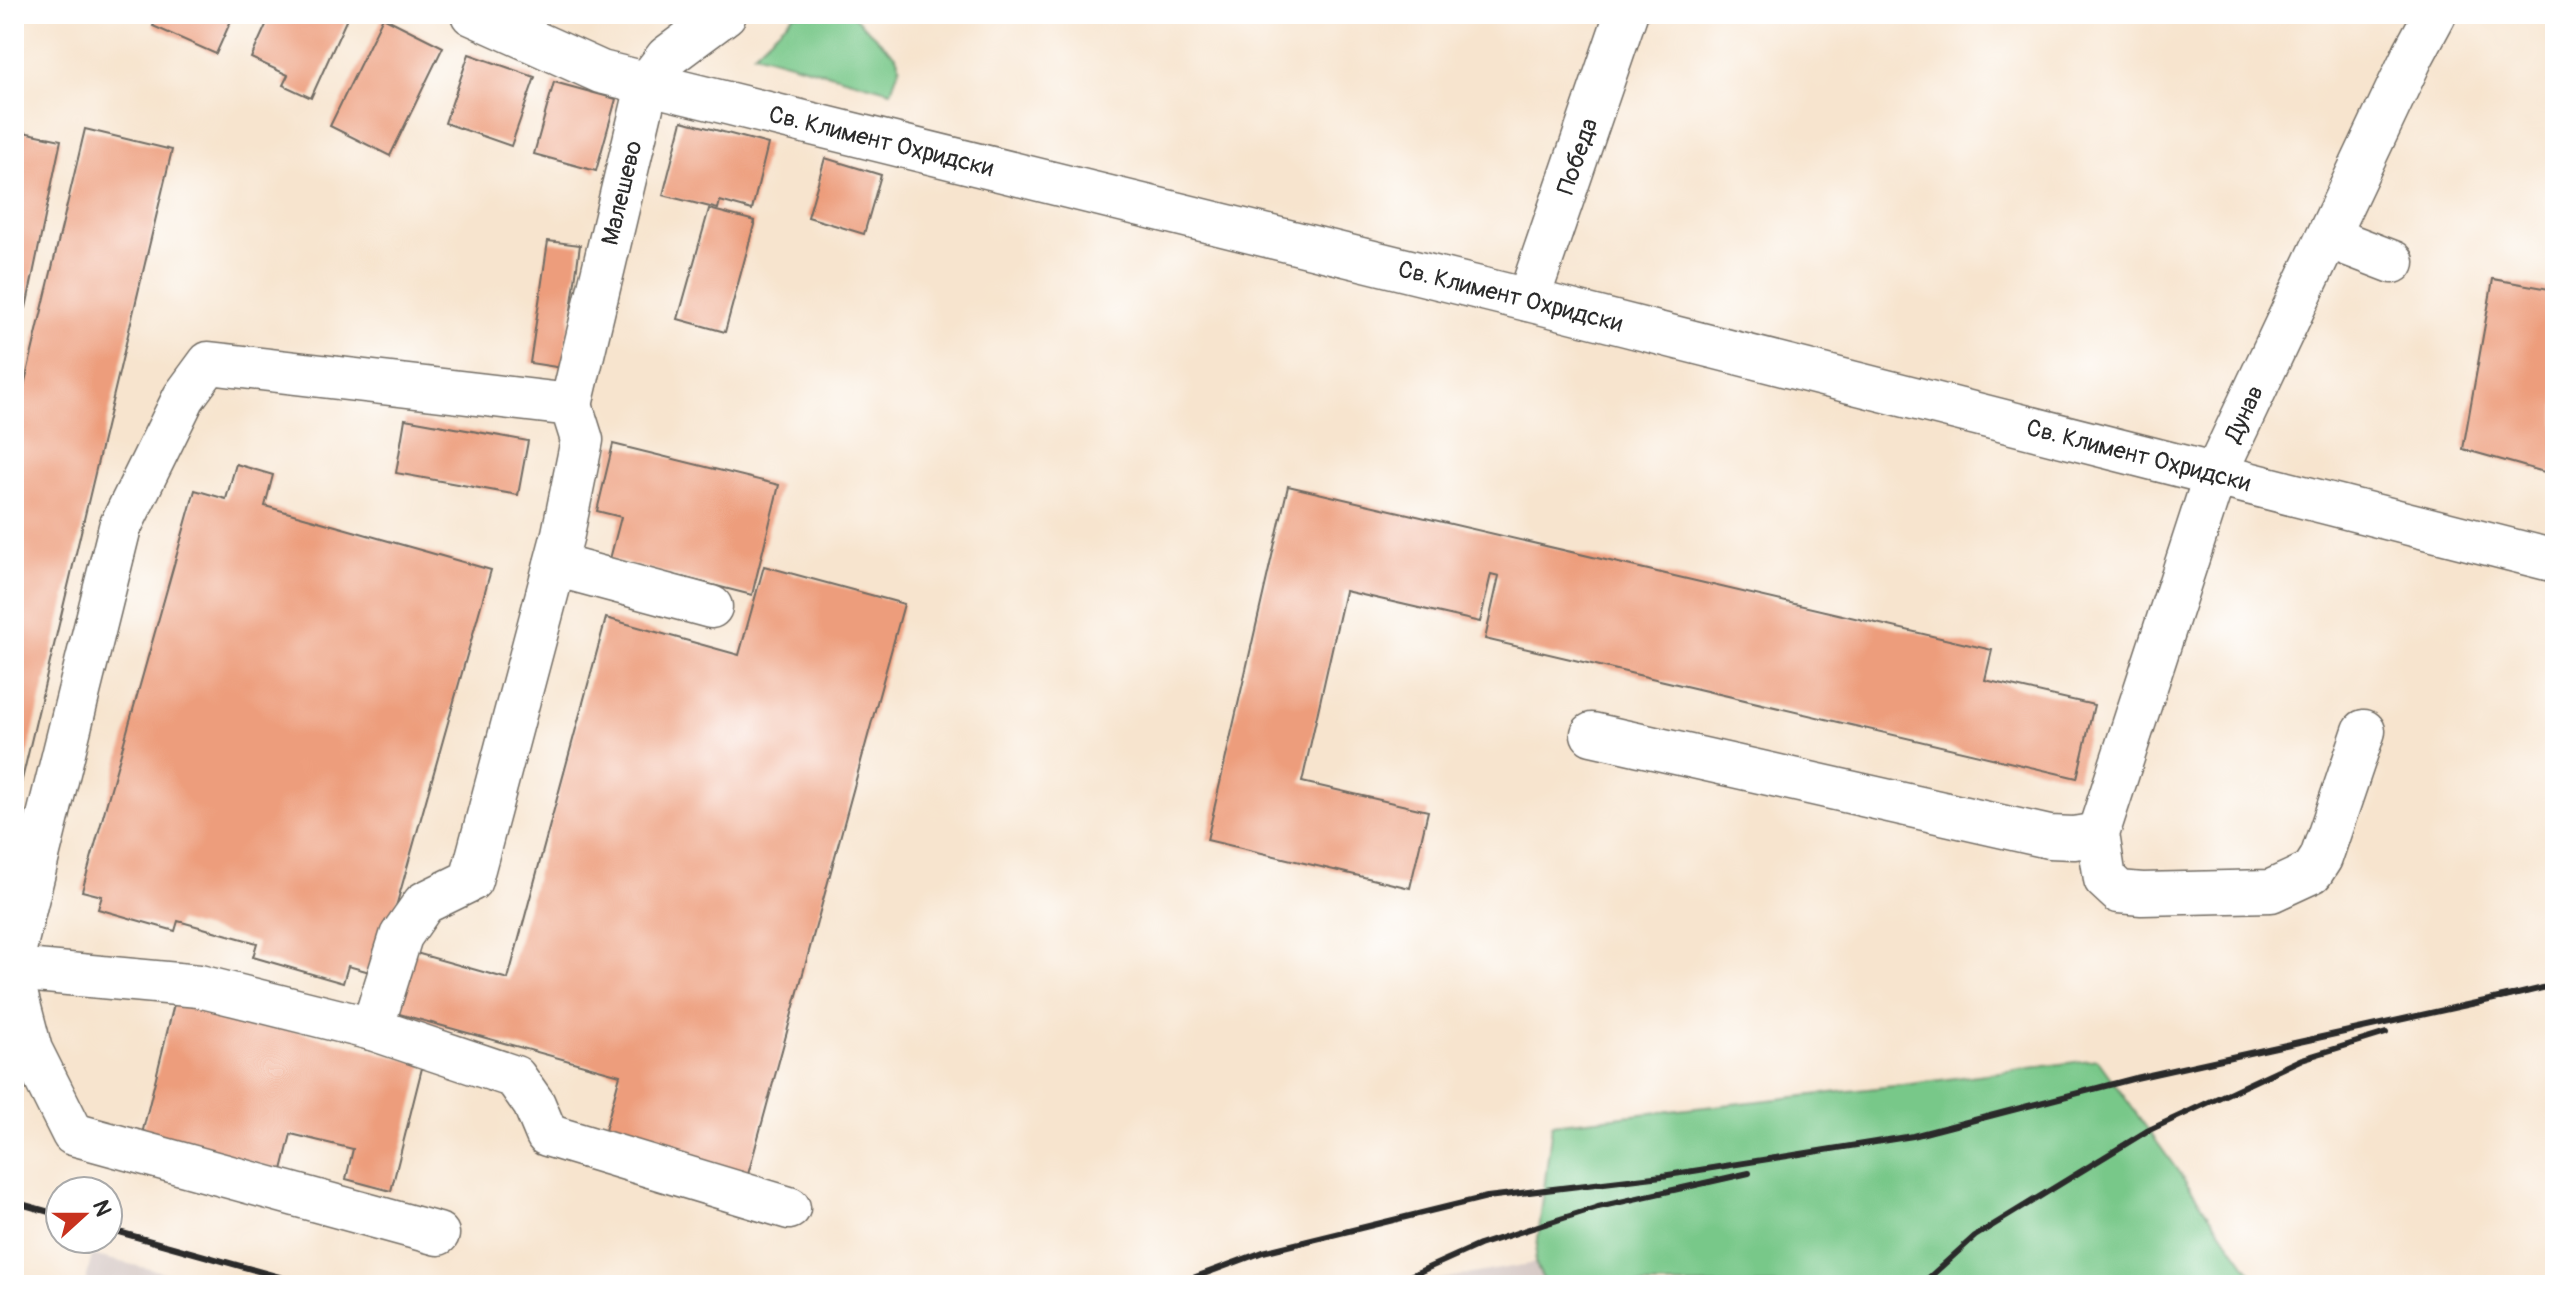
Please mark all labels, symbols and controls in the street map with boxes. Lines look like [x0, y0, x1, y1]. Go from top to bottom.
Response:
street label: Св. Климент Охридски [766, 100, 997, 183]
street label: Победа [1551, 115, 1604, 198]
street label: Малешево [596, 138, 649, 248]
street label: Св. Климент Охридски [1395, 255, 1626, 339]
street label: Дунав [2218, 381, 2270, 448]
street label: Св. Климент Охридски [2023, 413, 2254, 498]
north arrow [44, 1175, 124, 1255]
text: N [86, 1196, 118, 1220]

